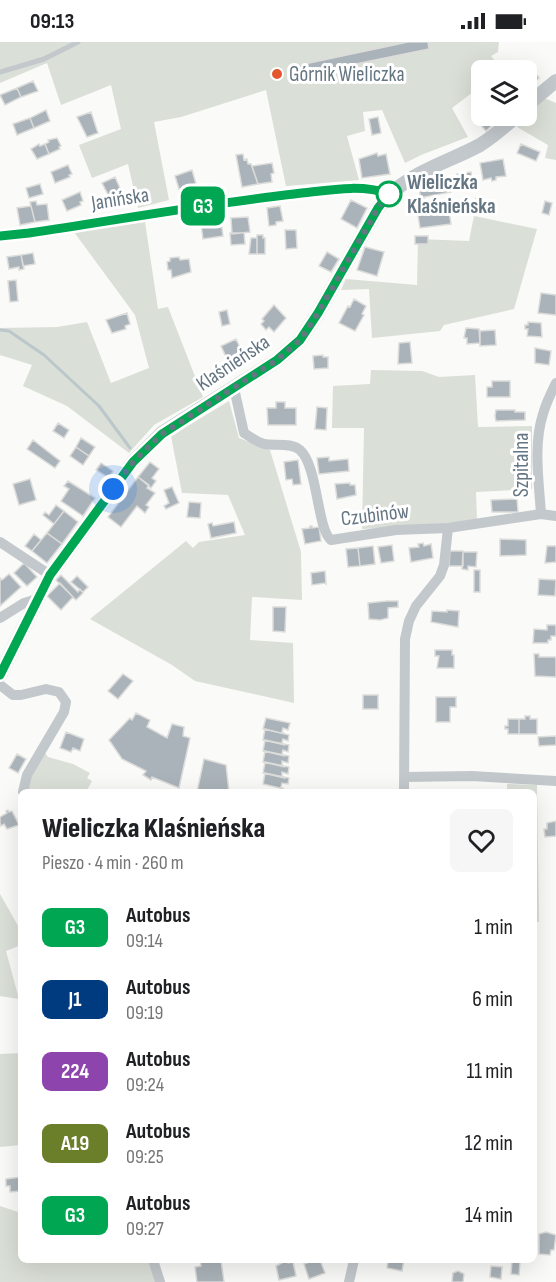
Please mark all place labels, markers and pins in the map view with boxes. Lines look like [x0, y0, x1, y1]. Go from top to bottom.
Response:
place label: Górnik Wieliczka [289, 62, 405, 87]
marker: Górnik Wieliczka [270, 67, 284, 81]
place label: Wieliczka Klaśnieńska [407, 170, 496, 219]
marker: Wieliczka Klaśnieńska [376, 181, 402, 207]

